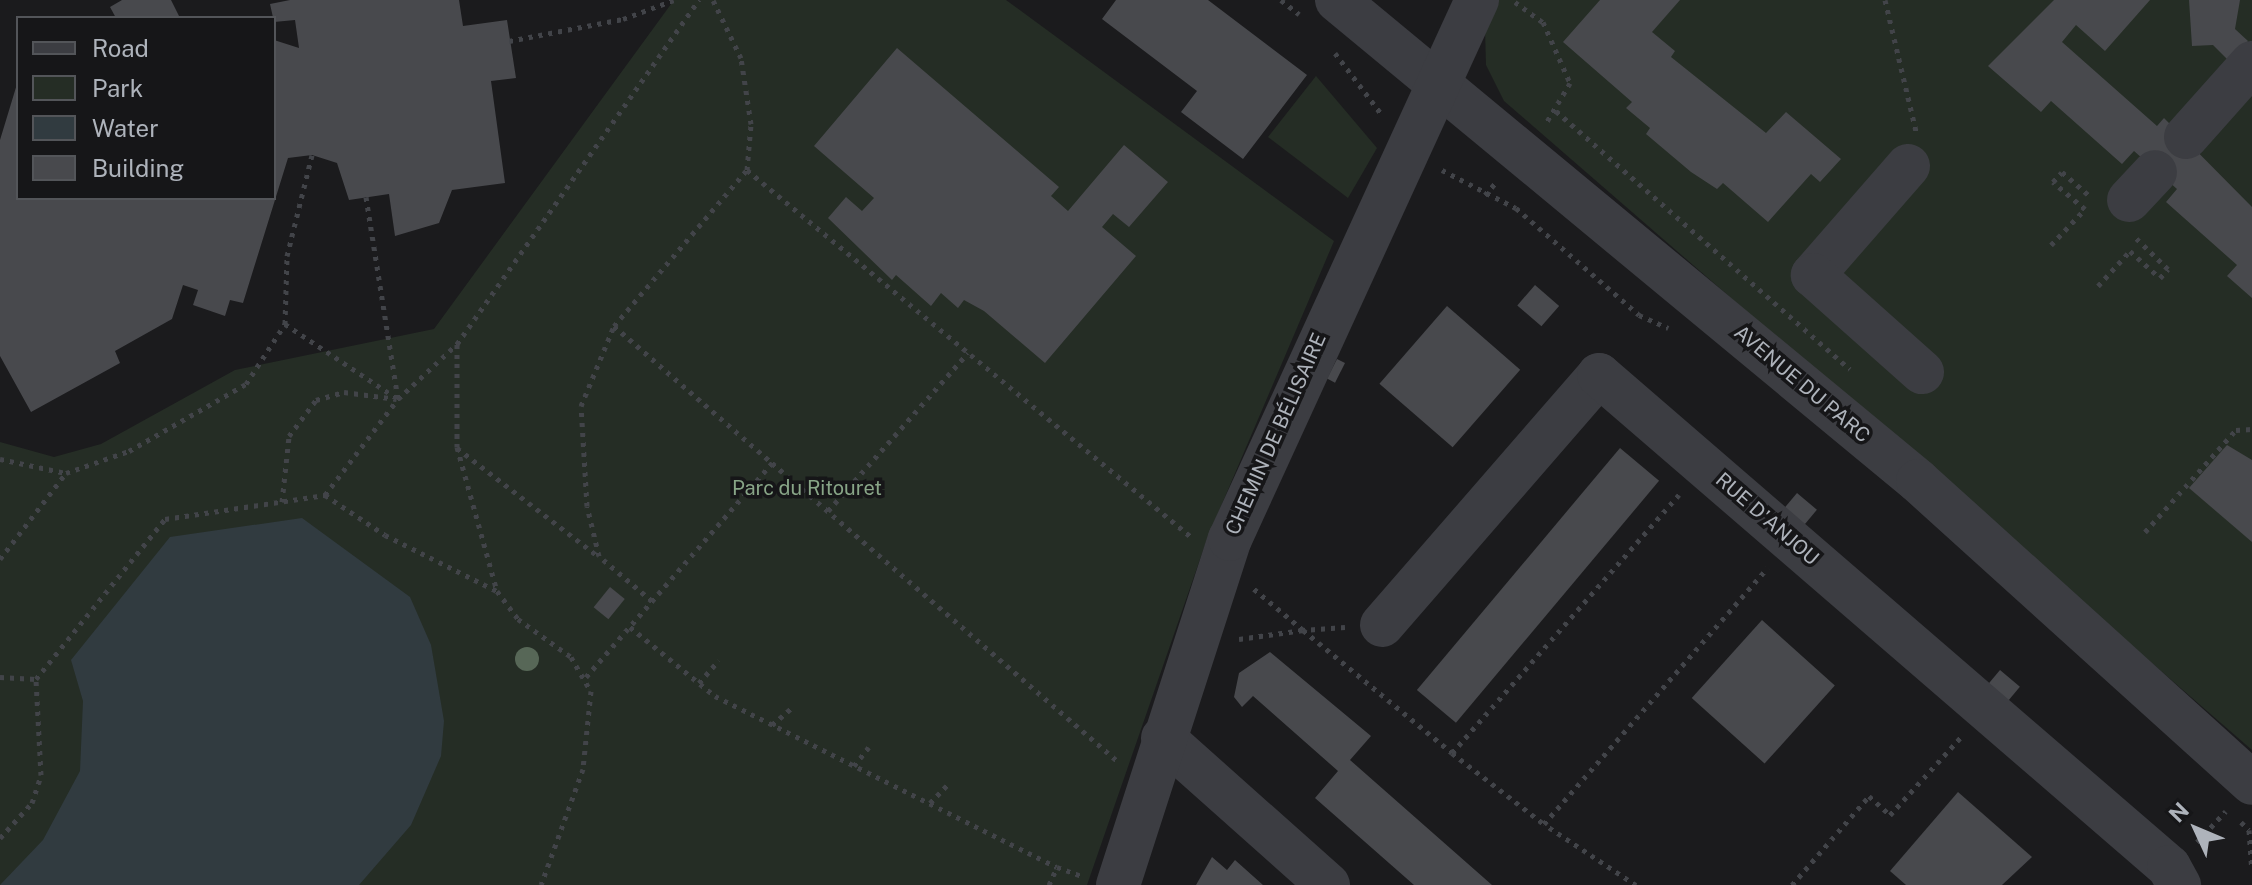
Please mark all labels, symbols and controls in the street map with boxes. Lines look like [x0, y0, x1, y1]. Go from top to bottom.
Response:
legend [16, 16, 276, 200]
text: Road [92, 34, 149, 62]
text: Park [92, 74, 143, 102]
text: Water [92, 114, 159, 142]
text: Building [92, 154, 184, 182]
street label: AVENUE DU PARC [1729, 320, 1875, 448]
street label: CHEMIN DE BÉLISAIRE [1221, 329, 1331, 539]
street label: RUE D'ANJOU [1711, 468, 1823, 570]
park label: Parc du Ritouret [732, 476, 882, 500]
north arrow [2156, 789, 2236, 869]
text: N [2163, 797, 2194, 828]

